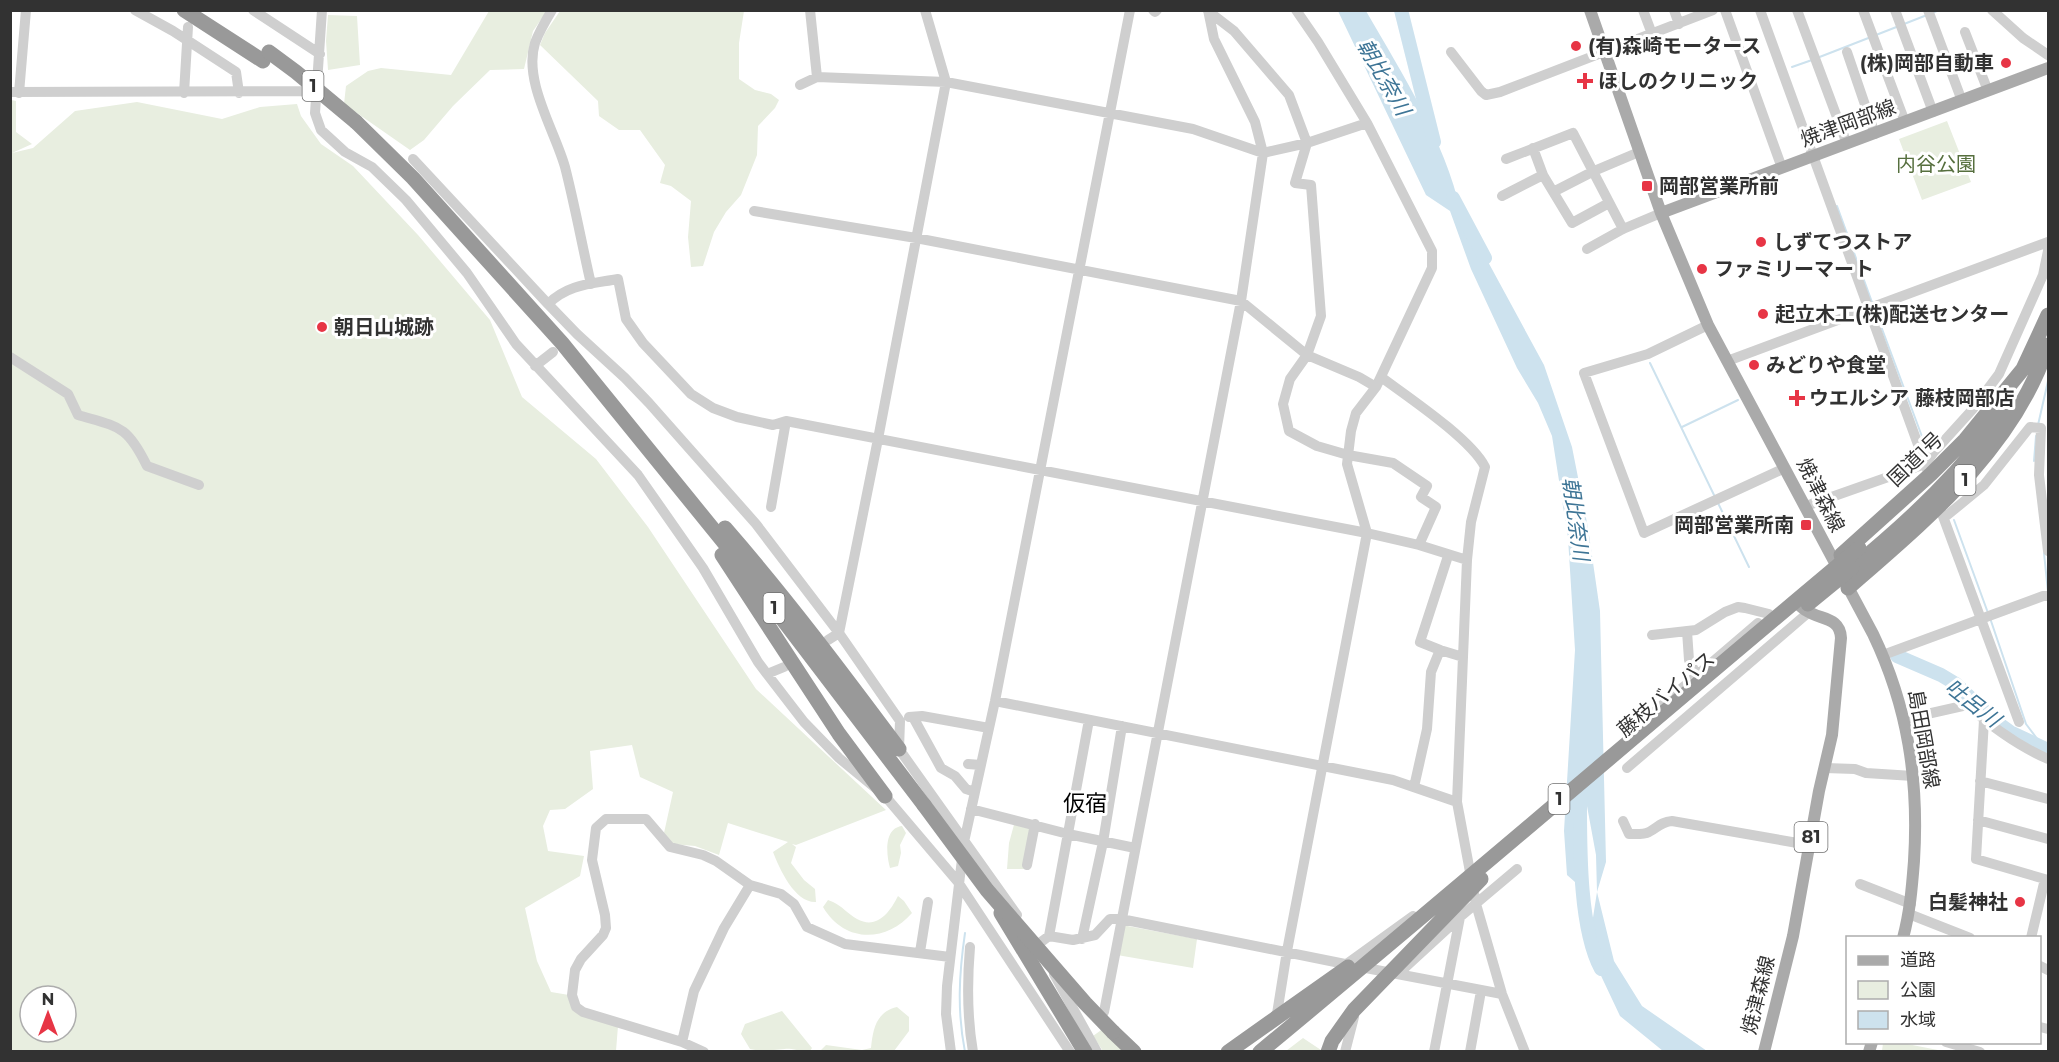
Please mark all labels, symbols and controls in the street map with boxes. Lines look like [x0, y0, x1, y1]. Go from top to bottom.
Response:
water label: 朝比奈川 [1352, 34, 1417, 121]
place label: (有)森崎モータース [1588, 34, 1761, 58]
marker: (有)森崎モータース [1569, 39, 1583, 53]
place label: (株)岡部自動車 [1860, 51, 1994, 75]
marker: (株)岡部自動車 [1999, 56, 2013, 70]
place label: ほしのクリニック [1598, 69, 1758, 93]
road number: 1 [302, 71, 324, 101]
marker: ほしのクリニック [1576, 72, 1594, 90]
street label: 焼津岡部線 [1797, 95, 1899, 151]
park label: 内谷公園 [1896, 152, 1976, 176]
place label: 岡部営業所前 [1659, 174, 1779, 198]
marker: 岡部営業所前 [1640, 179, 1654, 193]
place label: しずてつストア [1773, 230, 1912, 254]
marker: しずてつストア [1754, 235, 1768, 249]
place label: ファミリーマート [1714, 257, 1874, 281]
marker: ファミリーマート [1695, 262, 1709, 276]
place label: 起立木工(株)配送センター [1775, 302, 2009, 326]
marker: 起立木工(株)配送センター [1756, 307, 1770, 321]
place label: 朝日山城跡 [334, 315, 434, 339]
marker: 朝日山城跡 [315, 320, 329, 334]
place label: みどりや食堂 [1766, 353, 1886, 377]
marker: みどりや食堂 [1747, 358, 1761, 372]
place label: ウエルシア 藤枝岡部店 [1809, 386, 2015, 410]
marker: ウエルシア 藤枝岡部店 [1790, 391, 1804, 405]
street label: 国道1号 [1882, 427, 1948, 491]
street label: 焼津森線 [1792, 454, 1850, 536]
road number: 1 [1954, 465, 1976, 495]
water label: 朝比奈川 [1558, 476, 1595, 564]
place label: 岡部営業所南 [1674, 513, 1794, 537]
marker: 岡部営業所南 [1799, 518, 1813, 532]
road number: 1 [764, 593, 784, 623]
street label: 藤枝バイパス [1612, 646, 1720, 742]
water label: 吐呂川 [1940, 674, 2007, 733]
street label: 島田岡部線 [1903, 688, 1945, 790]
road number: 1 [1548, 784, 1570, 814]
district label: 仮宿 [1063, 790, 1107, 817]
road number: 81 [1794, 822, 1828, 852]
place label: 白髪神社 [1928, 890, 2008, 914]
marker: 白髪神社 [2013, 895, 2027, 909]
legend [1846, 936, 2041, 1044]
text: 道路 [1900, 949, 1936, 971]
street label: 焼津森線 [1737, 953, 1779, 1037]
text: 公園 [1900, 979, 1936, 1001]
north arrow [18, 984, 78, 1044]
text: N [42, 990, 54, 1009]
text: 水域 [1900, 1009, 1936, 1031]

